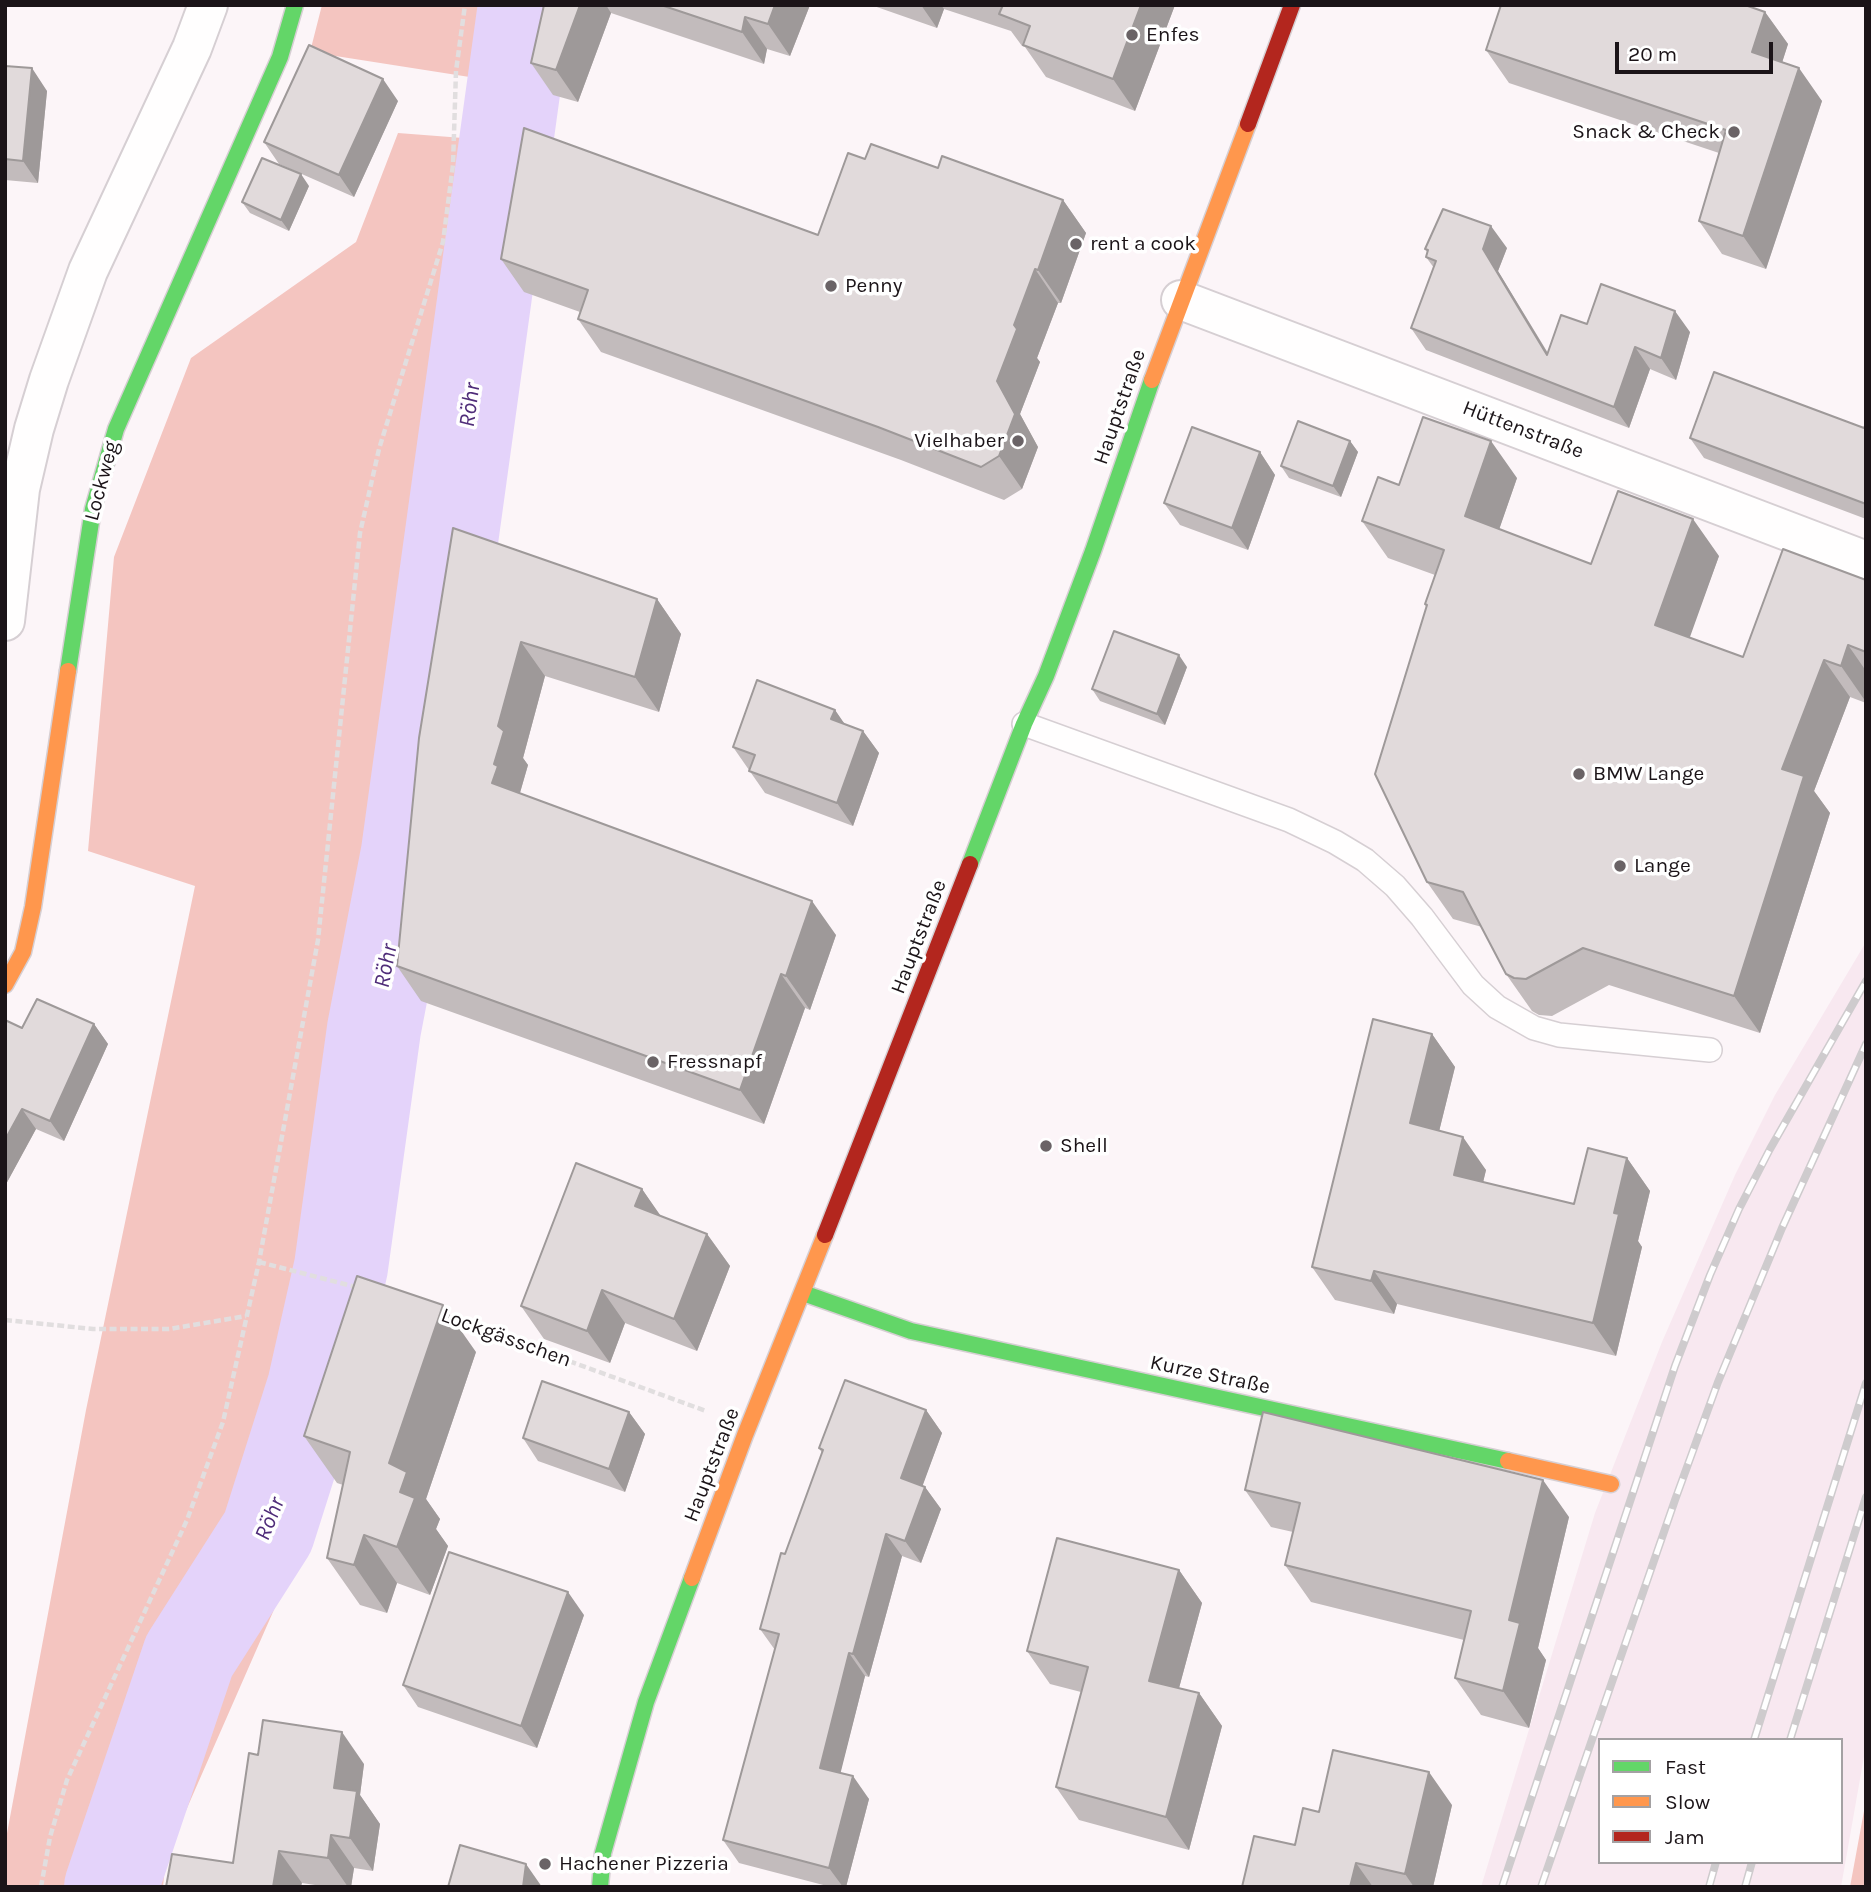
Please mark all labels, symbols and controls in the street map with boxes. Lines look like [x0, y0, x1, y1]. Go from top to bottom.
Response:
place label: Enfes [1146, 22, 1199, 48]
marker: Enfes [1124, 27, 1140, 43]
scale bar [1619, 28, 1776, 72]
text: 20 m [1628, 42, 1677, 66]
place label: Snack & Check [1572, 119, 1720, 145]
marker: Snack & Check [1726, 124, 1742, 140]
place label: rent a cook [1090, 231, 1196, 257]
marker: rent a cook [1068, 236, 1084, 252]
place label: Penny [845, 273, 903, 299]
marker: Penny [823, 278, 839, 294]
street label: Hauptstraße [1089, 346, 1151, 468]
water label: Röhr [453, 381, 487, 429]
street label: Hüttenstraße [1459, 395, 1587, 465]
place label: Vielhaber [914, 428, 1004, 454]
marker: Vielhaber [1010, 433, 1026, 449]
street label: Lockweg [79, 438, 125, 524]
place label: BMW Lange [1593, 761, 1704, 787]
marker: BMW Lange [1571, 766, 1587, 782]
place label: Lange [1634, 853, 1691, 879]
marker: Lange [1612, 858, 1628, 874]
street label: Hauptstraße [886, 876, 952, 998]
water label: Röhr [368, 942, 404, 990]
place label: Fressnapf [667, 1049, 762, 1075]
marker: Fressnapf [645, 1054, 661, 1070]
place label: Shell [1060, 1133, 1108, 1159]
marker: Shell [1038, 1138, 1054, 1154]
street label: Lockgässchen [438, 1303, 574, 1373]
street label: Kurze Straße [1148, 1350, 1272, 1400]
street label: Hauptstraße [679, 1404, 745, 1526]
water label: Röhr [249, 1493, 291, 1545]
legend [1598, 1738, 1843, 1864]
text: Fast [1665, 1755, 1706, 1779]
text: Slow [1665, 1790, 1710, 1814]
text: Jam [1665, 1825, 1705, 1849]
place label: Hachener Pizzeria [559, 1851, 729, 1877]
marker: Hachener Pizzeria [537, 1856, 553, 1872]

